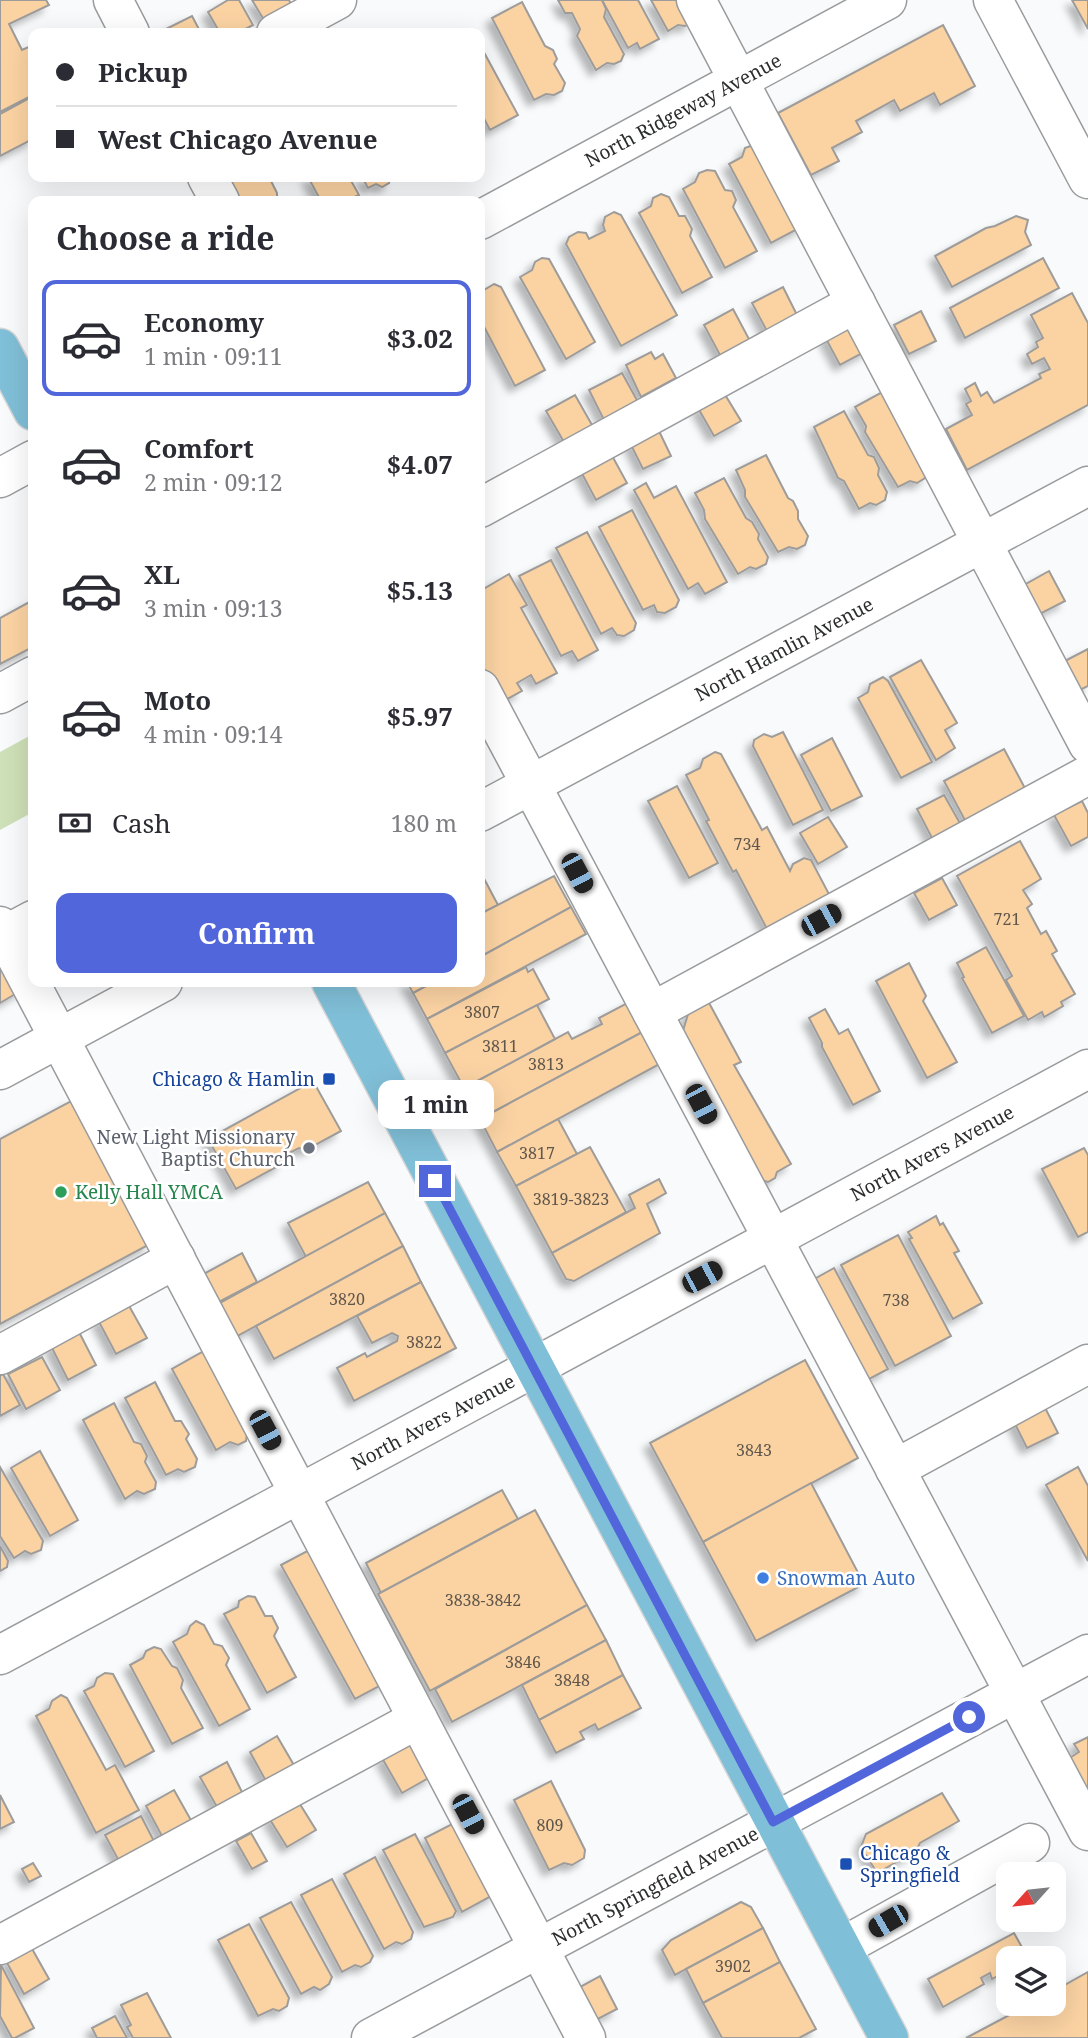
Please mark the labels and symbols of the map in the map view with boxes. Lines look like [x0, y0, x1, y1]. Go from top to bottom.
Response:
street label: North Ridgeway Avenue [580, 47, 786, 173]
street label: North Hamlin Avenue [690, 591, 878, 707]
house number: 734 [734, 833, 760, 855]
car [558, 850, 597, 896]
car [798, 901, 845, 939]
house number: 721 [994, 908, 1020, 930]
house number: 3807 [464, 1001, 500, 1023]
house number: 3811 [482, 1035, 518, 1057]
house number: 3813 [528, 1053, 564, 1075]
place label: Chicago & Hamlin [152, 1066, 315, 1092]
marker: Chicago & Hamlin [321, 1071, 337, 1087]
callout: 1 min [377, 1080, 493, 1128]
car [682, 1081, 721, 1127]
street label: North Avers Avenue [846, 1099, 1018, 1207]
place label: New Light Missionary Baptist Church [96, 1124, 295, 1172]
marker: New Light Missionary Baptist Church [301, 1140, 317, 1156]
house number: 3817 [519, 1142, 555, 1164]
route end [419, 1165, 451, 1197]
place label: Kelly Hall YMCA [75, 1179, 223, 1205]
marker: Kelly Hall YMCA [53, 1184, 69, 1200]
house number: 3819-3823 [533, 1188, 609, 1210]
car [679, 1258, 726, 1296]
house number: 3820 [329, 1288, 365, 1310]
house number: 738 [883, 1289, 909, 1311]
house number: 3822 [406, 1331, 442, 1353]
street label: North Avers Avenue [347, 1368, 519, 1476]
car [246, 1407, 285, 1453]
house number: 3843 [736, 1439, 772, 1461]
place label: Snowman Auto [777, 1565, 916, 1591]
marker: Snowman Auto [755, 1570, 771, 1586]
house number: 3838-3842 [445, 1589, 521, 1611]
house number: 3846 [505, 1651, 541, 1673]
house number: 3848 [554, 1669, 590, 1691]
route start [953, 1701, 985, 1733]
car [449, 1791, 488, 1837]
house number: 809 [537, 1814, 563, 1836]
street label: North Springfield Avenue [547, 1820, 763, 1952]
place label: Chicago & Springfield [860, 1840, 960, 1888]
marker: Chicago & Springfield [838, 1856, 854, 1872]
north arrow [996, 1862, 1066, 1932]
car [865, 1901, 912, 1941]
house number: 3902 [715, 1955, 751, 1977]

